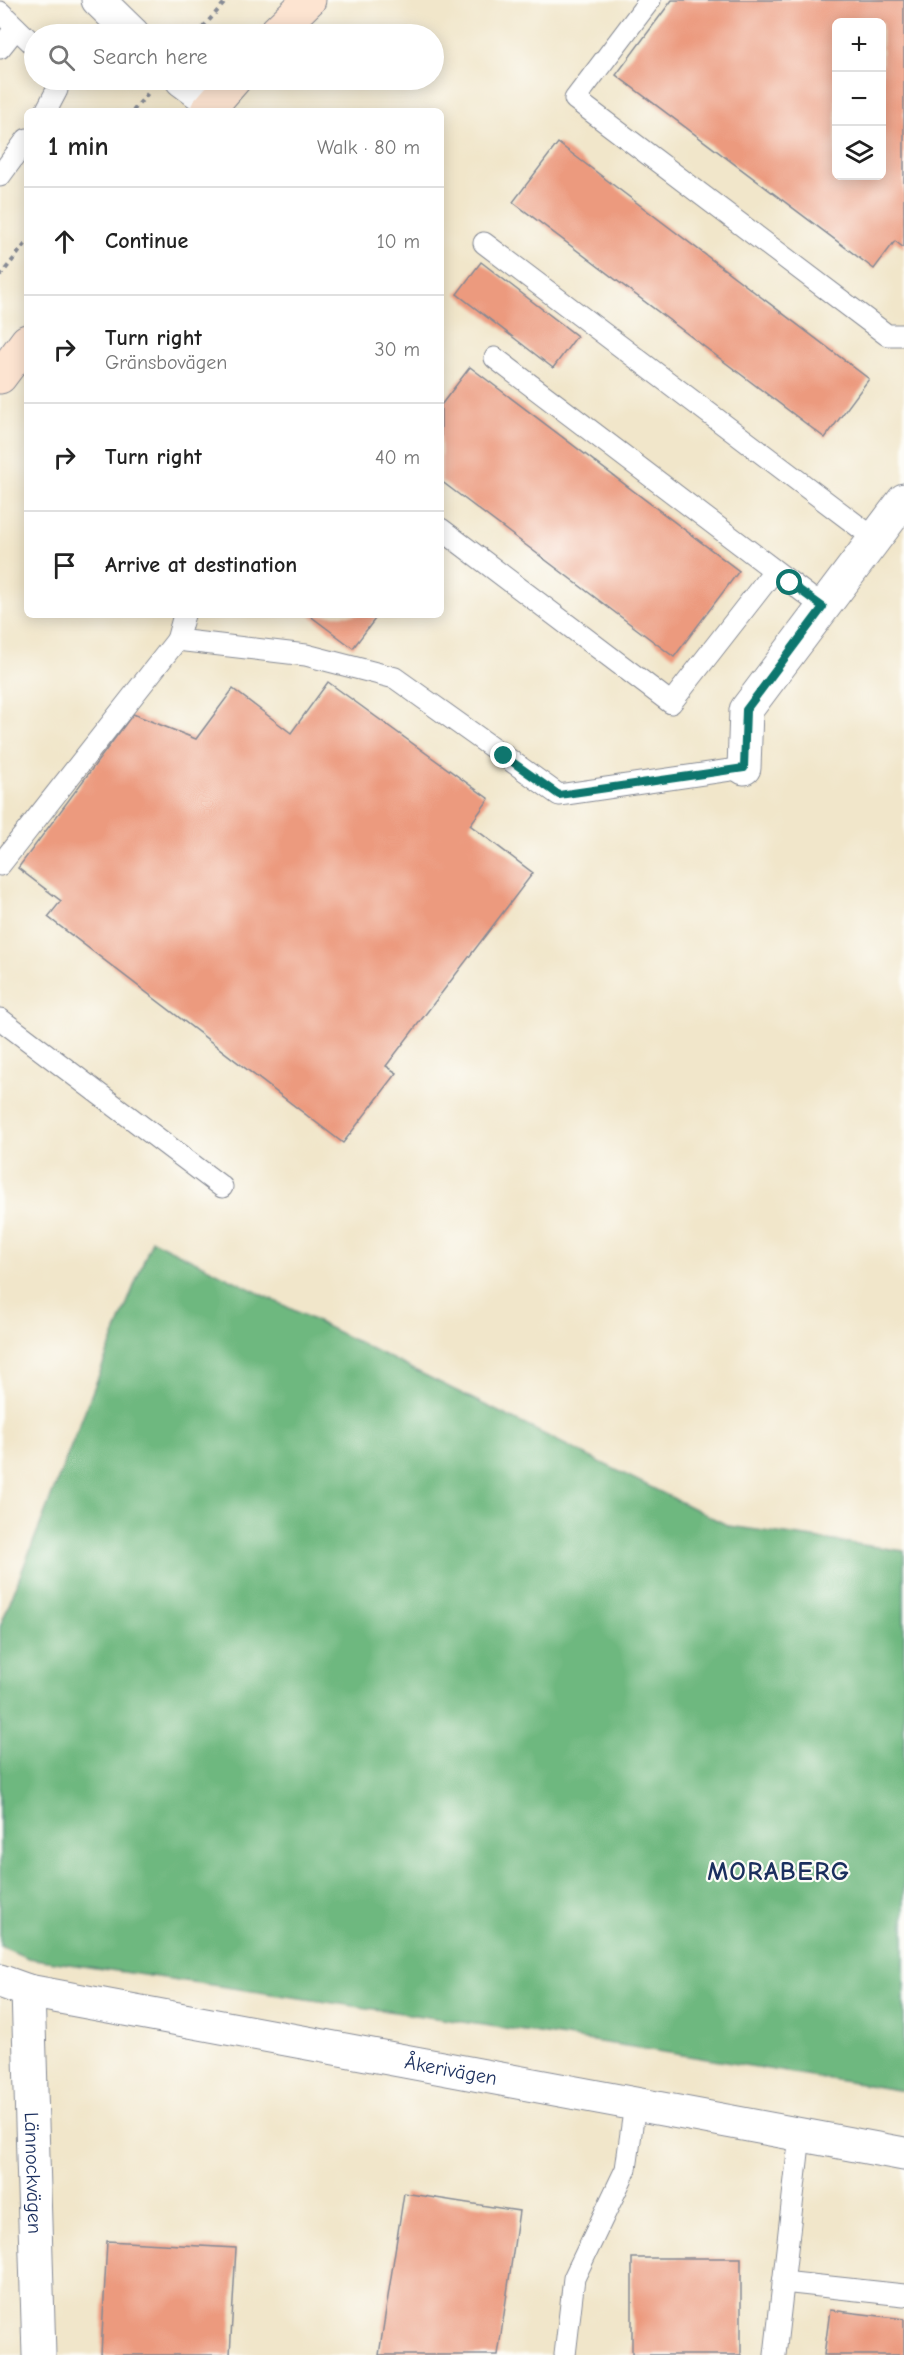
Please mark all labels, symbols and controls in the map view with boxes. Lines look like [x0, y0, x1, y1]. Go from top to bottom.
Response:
map controls [832, 18, 886, 180]
button: + [832, 18, 886, 72]
search box [24, 24, 444, 90]
icon: search [45, 41, 78, 74]
text: Search here [93, 44, 208, 70]
button: − [832, 72, 886, 126]
button: layers [832, 126, 886, 180]
text: 1 min [48, 132, 109, 162]
text: Walk · 80 m [317, 136, 420, 159]
icon: ahead [48, 225, 81, 258]
text: Continue [105, 228, 188, 254]
text: 10 m [377, 230, 420, 253]
text: Turn right [105, 325, 202, 351]
icon: right [48, 333, 81, 366]
text: 30 m [374, 338, 420, 361]
text: Gränsbovägen [105, 351, 227, 374]
icon: right [48, 441, 81, 474]
text: Turn right [105, 444, 202, 470]
text: 40 m [375, 446, 420, 469]
icon: arrive [48, 549, 81, 582]
text: Arrive at destination [105, 552, 297, 578]
route start [776, 569, 802, 595]
route end [490, 742, 516, 768]
district label: MORABERG [707, 1857, 851, 1887]
street label: Åkerivägen [403, 2049, 499, 2090]
street label: Lännockvägen [20, 2112, 47, 2234]

